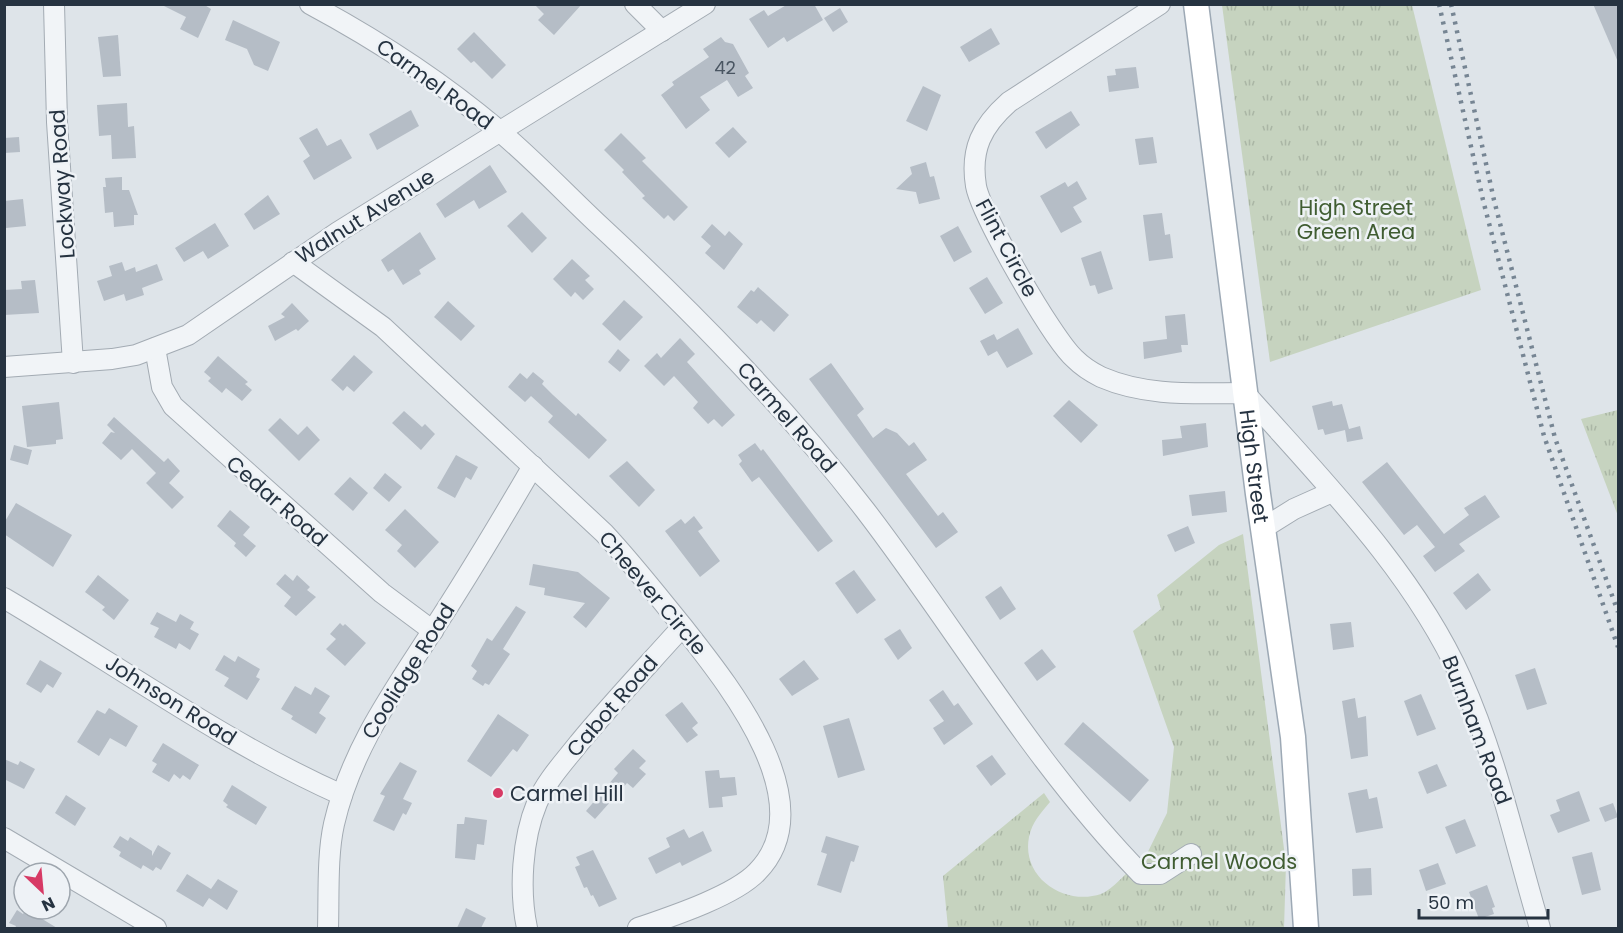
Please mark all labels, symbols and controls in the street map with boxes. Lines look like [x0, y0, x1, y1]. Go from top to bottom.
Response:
street label: Carmel Road [371, 32, 499, 136]
house number: 42 [714, 55, 736, 80]
street label: Lockway Road [42, 108, 82, 260]
street label: Walnut Avenue [290, 162, 440, 270]
park label: High Street Green Area [1297, 193, 1415, 246]
street label: Flint Circle [969, 194, 1045, 302]
street label: Carmel Road [731, 355, 843, 479]
street label: High Street [1233, 408, 1277, 525]
street label: Cedar Road [220, 449, 334, 553]
street label: Cheever Circle [592, 525, 714, 661]
street label: Coolidge Road [355, 598, 461, 744]
street label: Johnson Road [100, 648, 242, 752]
street label: Cabot Road [560, 649, 664, 763]
street label: Burnham Road [1435, 651, 1519, 809]
place label: Carmel Hill [510, 779, 624, 808]
marker: Carmel Hill [491, 786, 505, 800]
park label: Carmel Woods [1141, 847, 1297, 876]
north arrow [12, 861, 72, 921]
scale bar [1419, 882, 1548, 920]
text: 50 m [1428, 890, 1474, 915]
text: N [38, 891, 59, 917]

